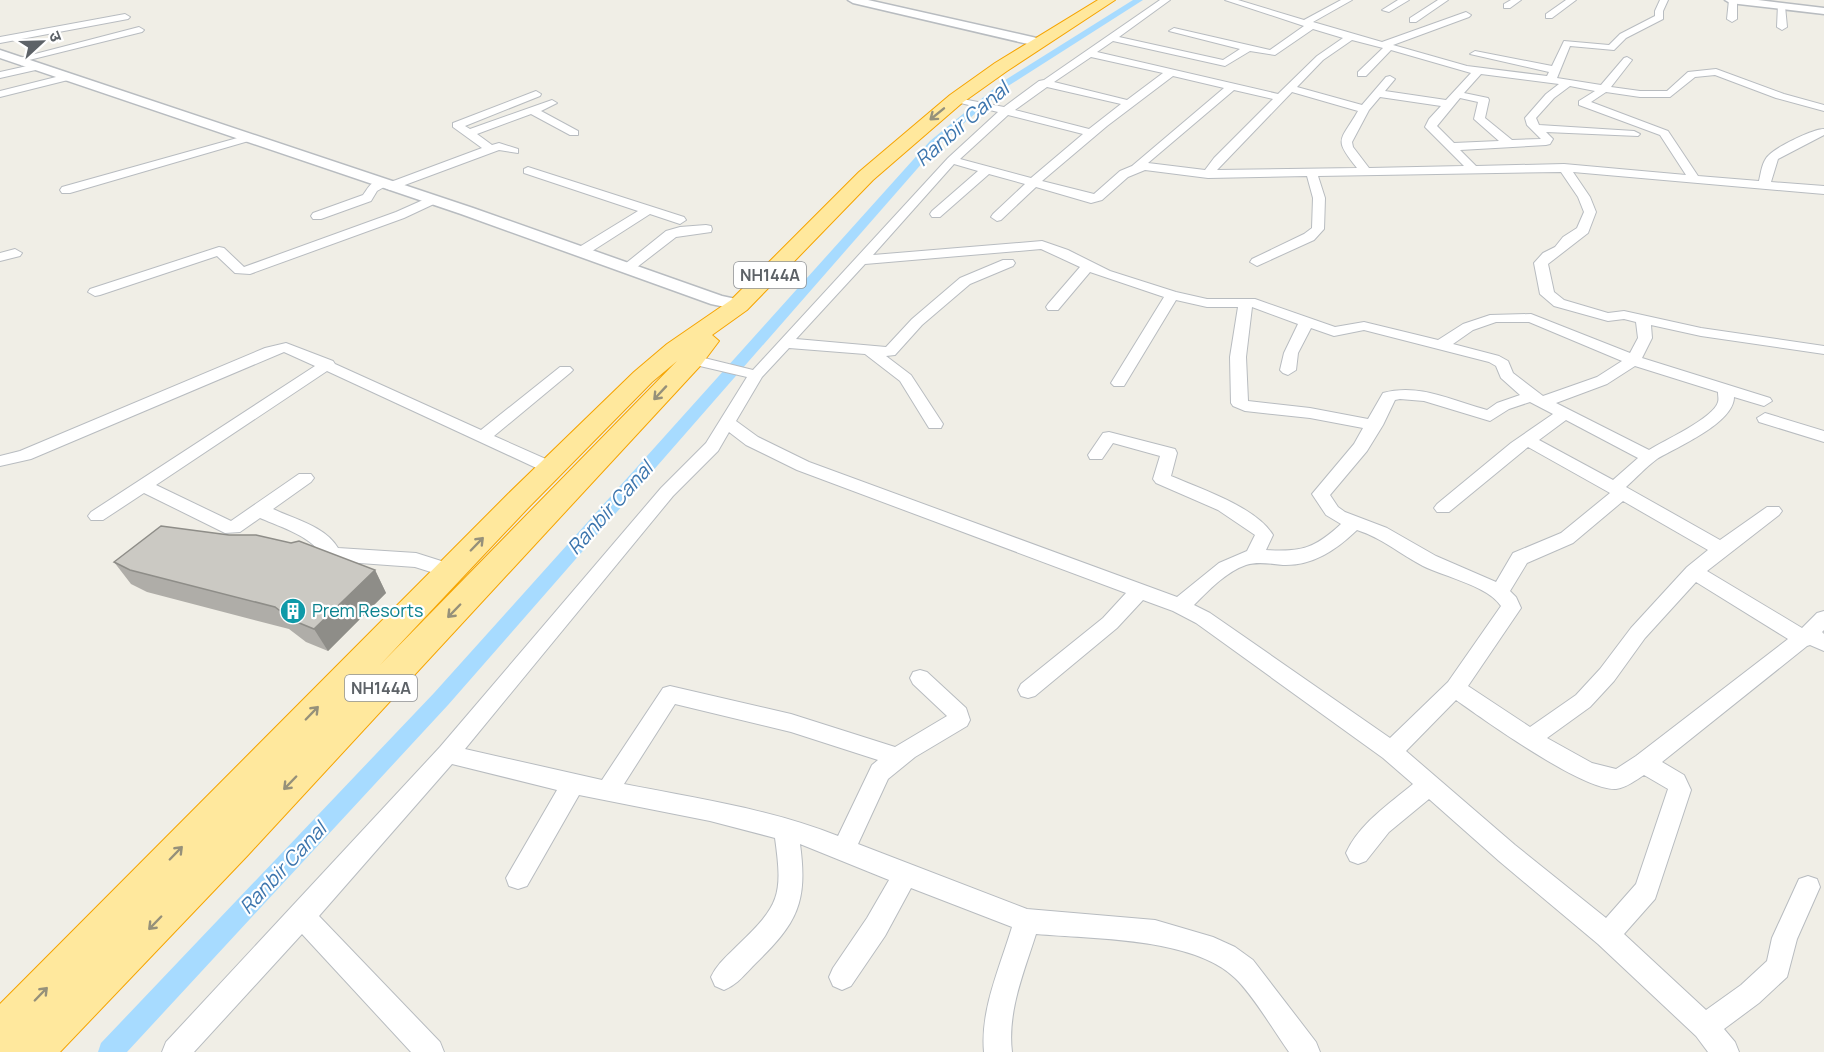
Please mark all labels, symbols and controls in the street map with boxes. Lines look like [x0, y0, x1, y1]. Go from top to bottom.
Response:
north arrow [12, 12, 72, 72]
text: उ [44, 28, 68, 45]
water label: Ranbir Canal [909, 74, 1016, 172]
one-way arrow [929, 108, 945, 121]
road number: NH144A [734, 262, 806, 288]
one-way arrow [653, 386, 667, 401]
water label: Ranbir Canal [561, 454, 660, 560]
one-way arrow [470, 536, 484, 551]
building icon: Prem Resorts [278, 596, 308, 626]
place label: Prem Resorts [312, 598, 423, 622]
one-way arrow [447, 604, 461, 619]
road number: NH144A [345, 675, 417, 701]
one-way arrow [304, 706, 319, 721]
one-way arrow [283, 775, 298, 790]
water label: Ranbir Canal [233, 814, 334, 919]
one-way arrow [169, 846, 183, 861]
one-way arrow [148, 915, 162, 930]
one-way arrow [33, 986, 48, 1001]

